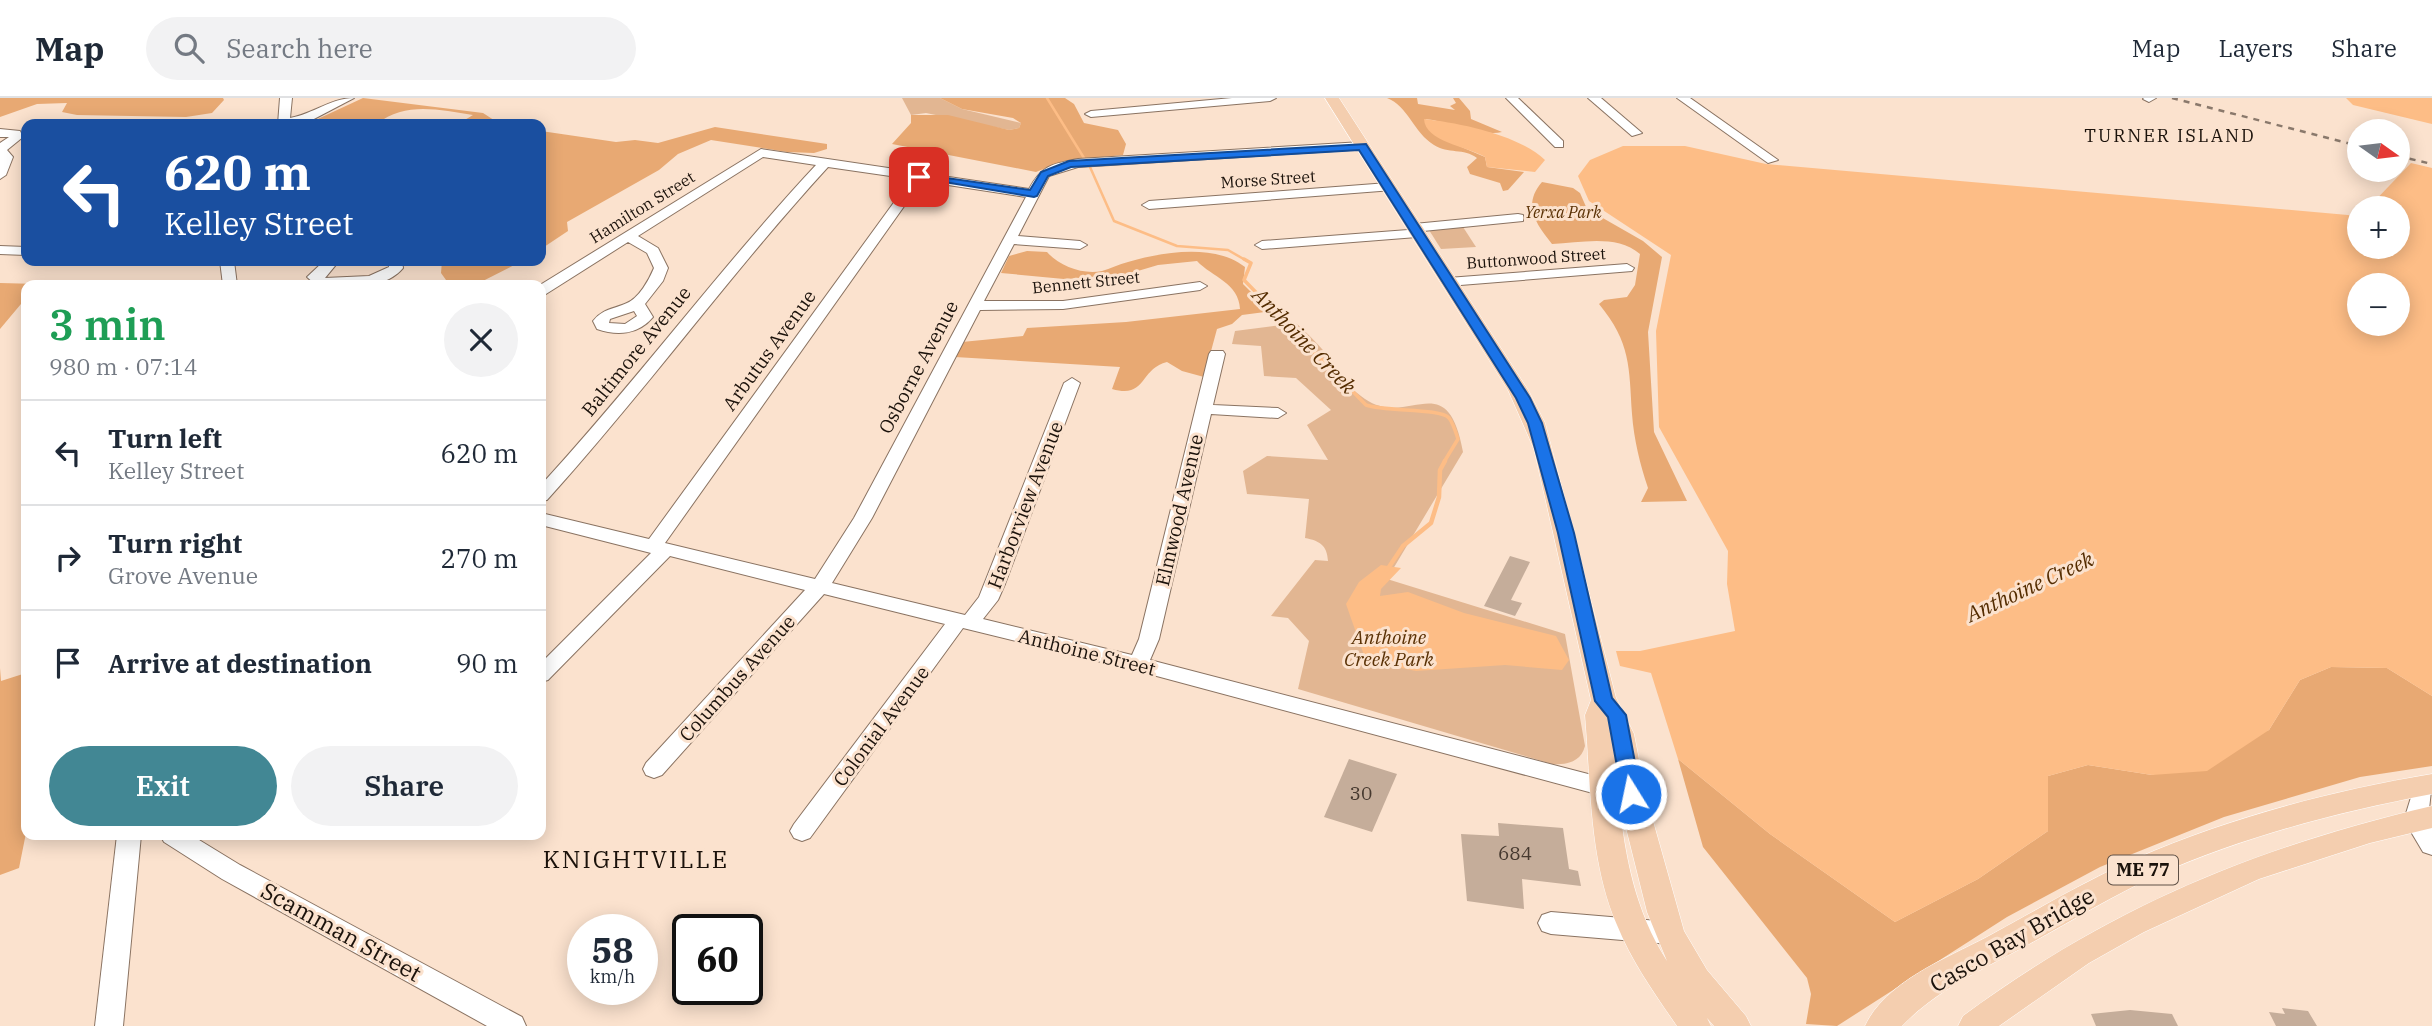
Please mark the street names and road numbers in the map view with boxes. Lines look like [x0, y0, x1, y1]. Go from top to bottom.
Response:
street label: Morse Street [1220, 166, 1316, 192]
street label: Hamilton Street [586, 167, 698, 247]
street label: Buttonwood Street [1466, 243, 1607, 273]
street label: Bennett Street [1031, 266, 1141, 298]
street label: Baltimore Avenue [576, 281, 696, 421]
street label: Arbutus Avenue [717, 285, 821, 415]
street label: Osborne Avenue [873, 296, 963, 438]
street label: Harborview Avenue [982, 418, 1068, 592]
street label: Elmwood Avenue [1150, 432, 1208, 588]
street label: Columbus Avenue [674, 610, 800, 746]
street label: Anthoine Street [1016, 623, 1158, 681]
street label: Colonial Avenue [828, 661, 934, 791]
road number: ME 77 [2108, 856, 2178, 884]
street label: Scamman Street [256, 875, 427, 988]
street label: Casco Bay Bridge [1924, 880, 2099, 998]

